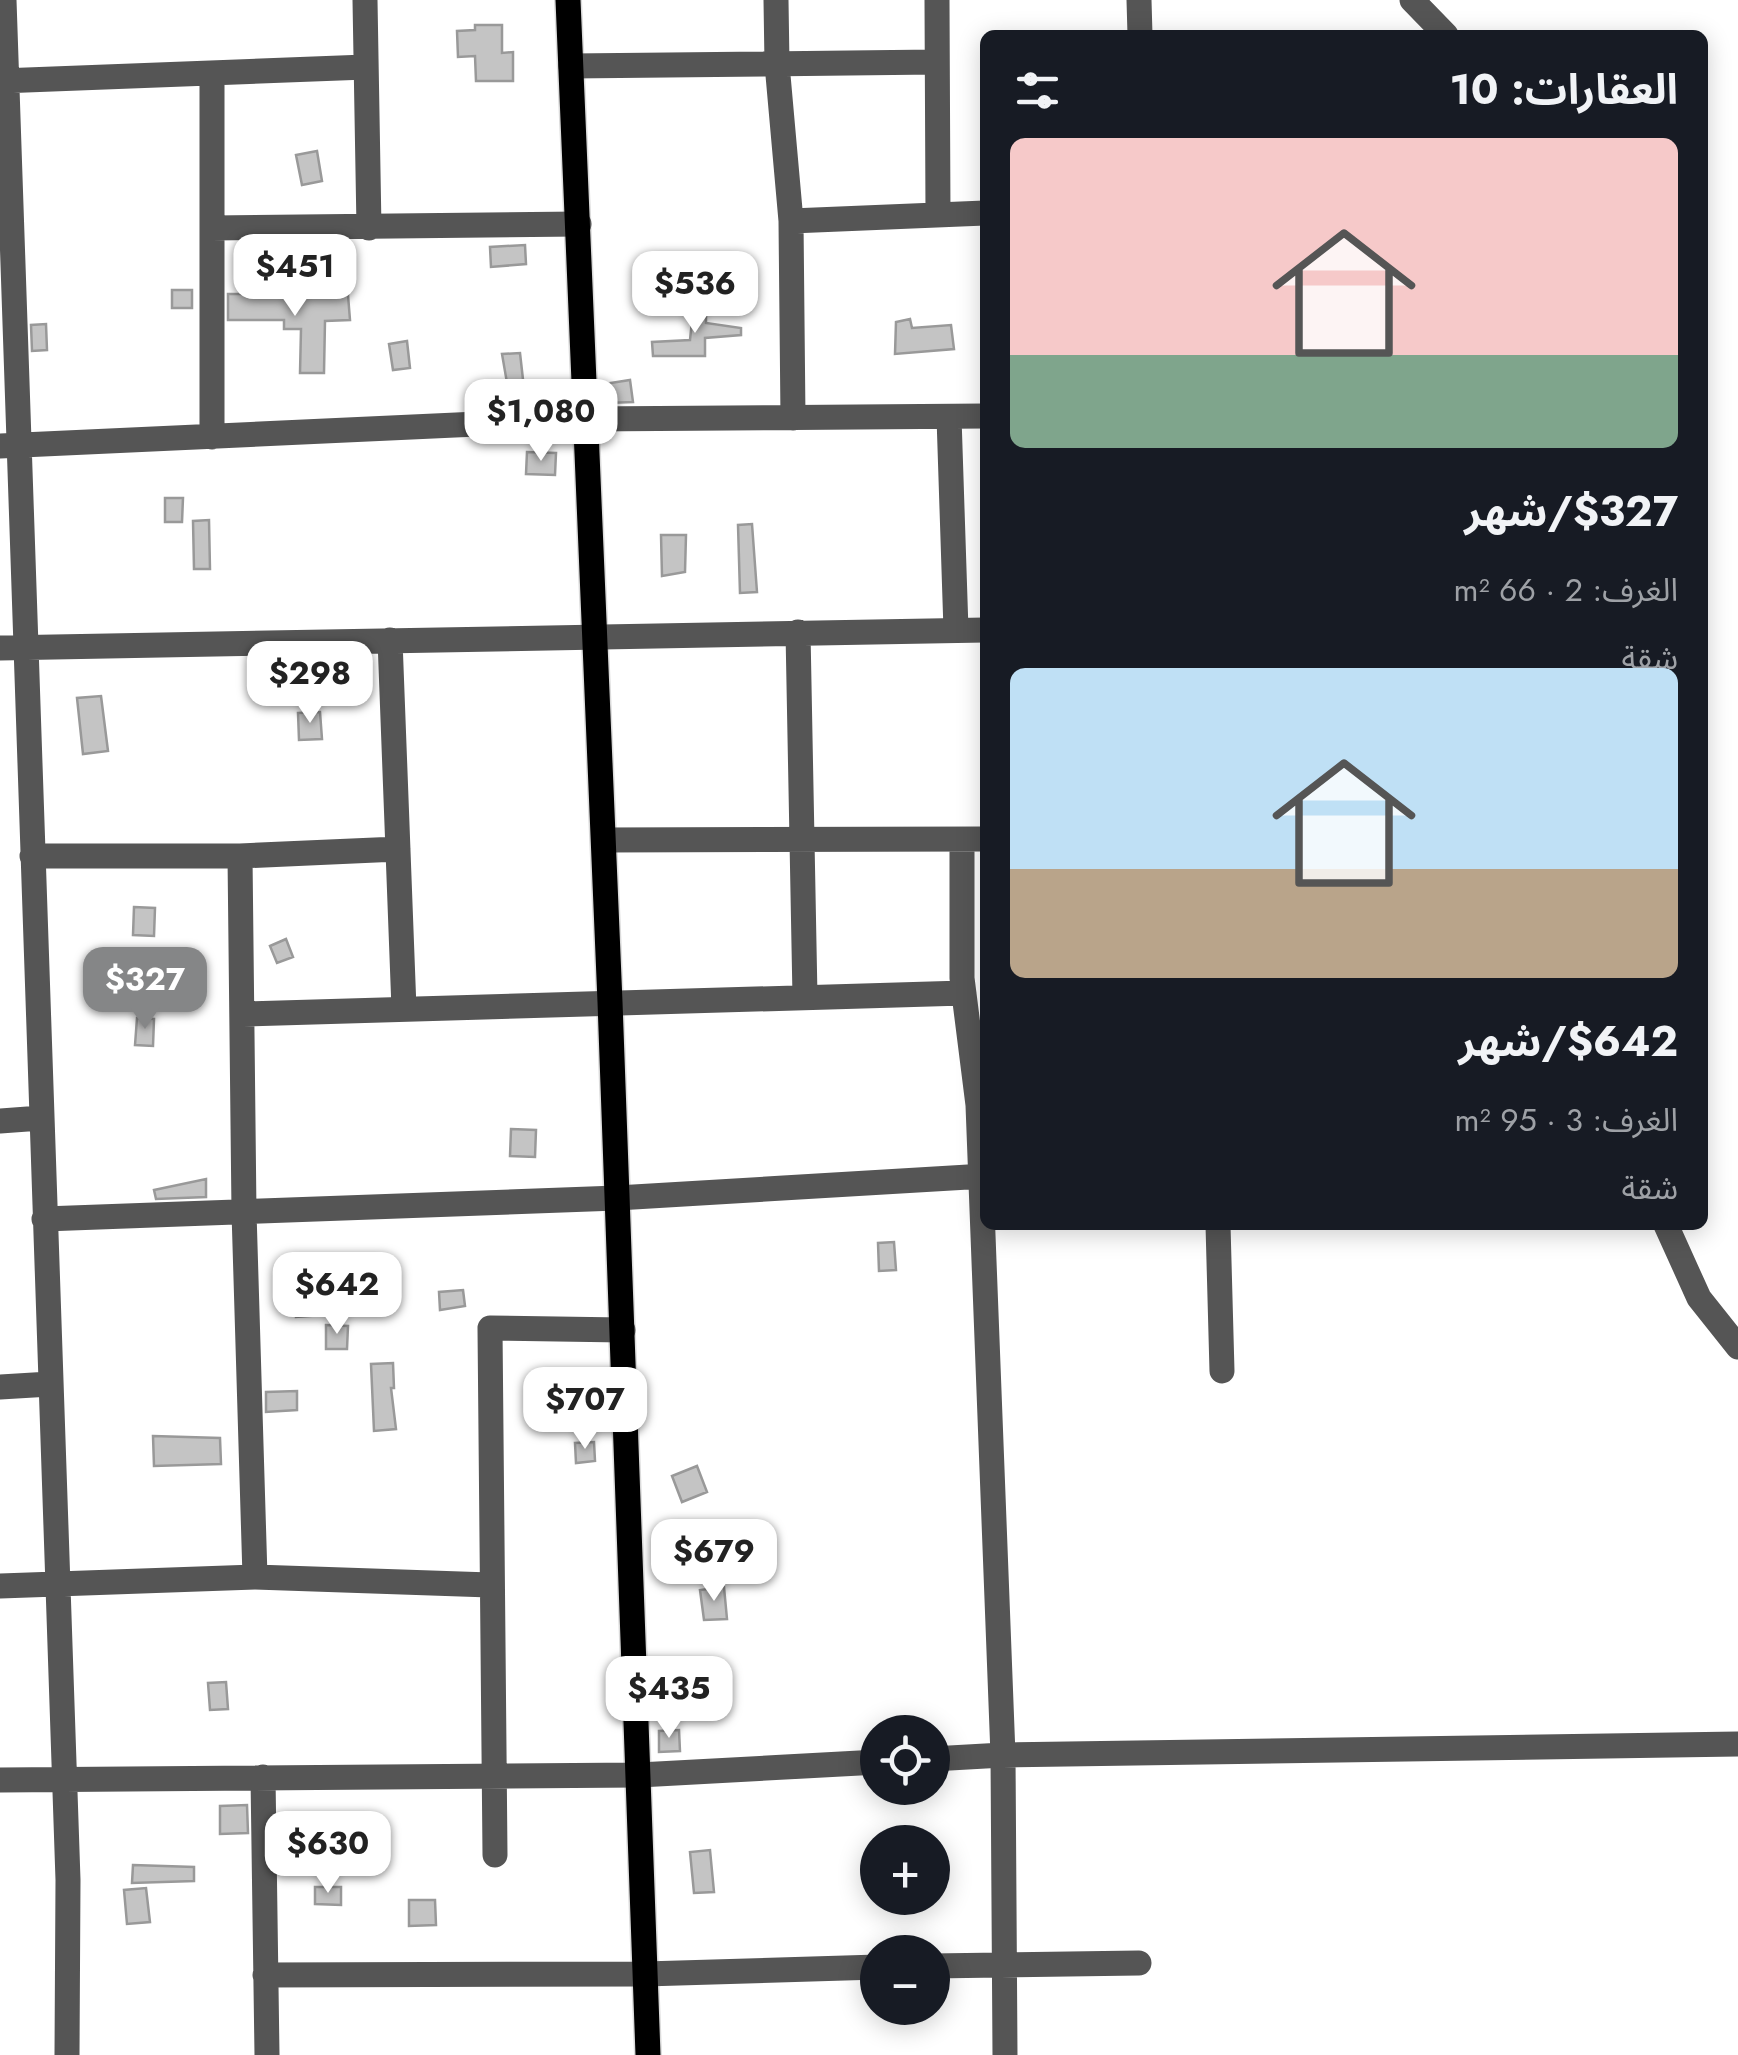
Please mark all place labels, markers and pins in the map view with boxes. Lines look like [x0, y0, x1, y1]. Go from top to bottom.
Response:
pin: $451 [236, 234, 354, 319]
pin: $536 [636, 251, 754, 336]
pin: $1,080 [460, 379, 622, 464]
pin: $298 [251, 641, 369, 726]
pin: $327 [86, 947, 204, 1032]
pin: $642 [278, 1252, 396, 1337]
pin: $707 [526, 1367, 644, 1452]
pin: $679 [655, 1519, 773, 1604]
pin: $435 [610, 1656, 728, 1741]
pin: $630 [269, 1811, 387, 1896]

